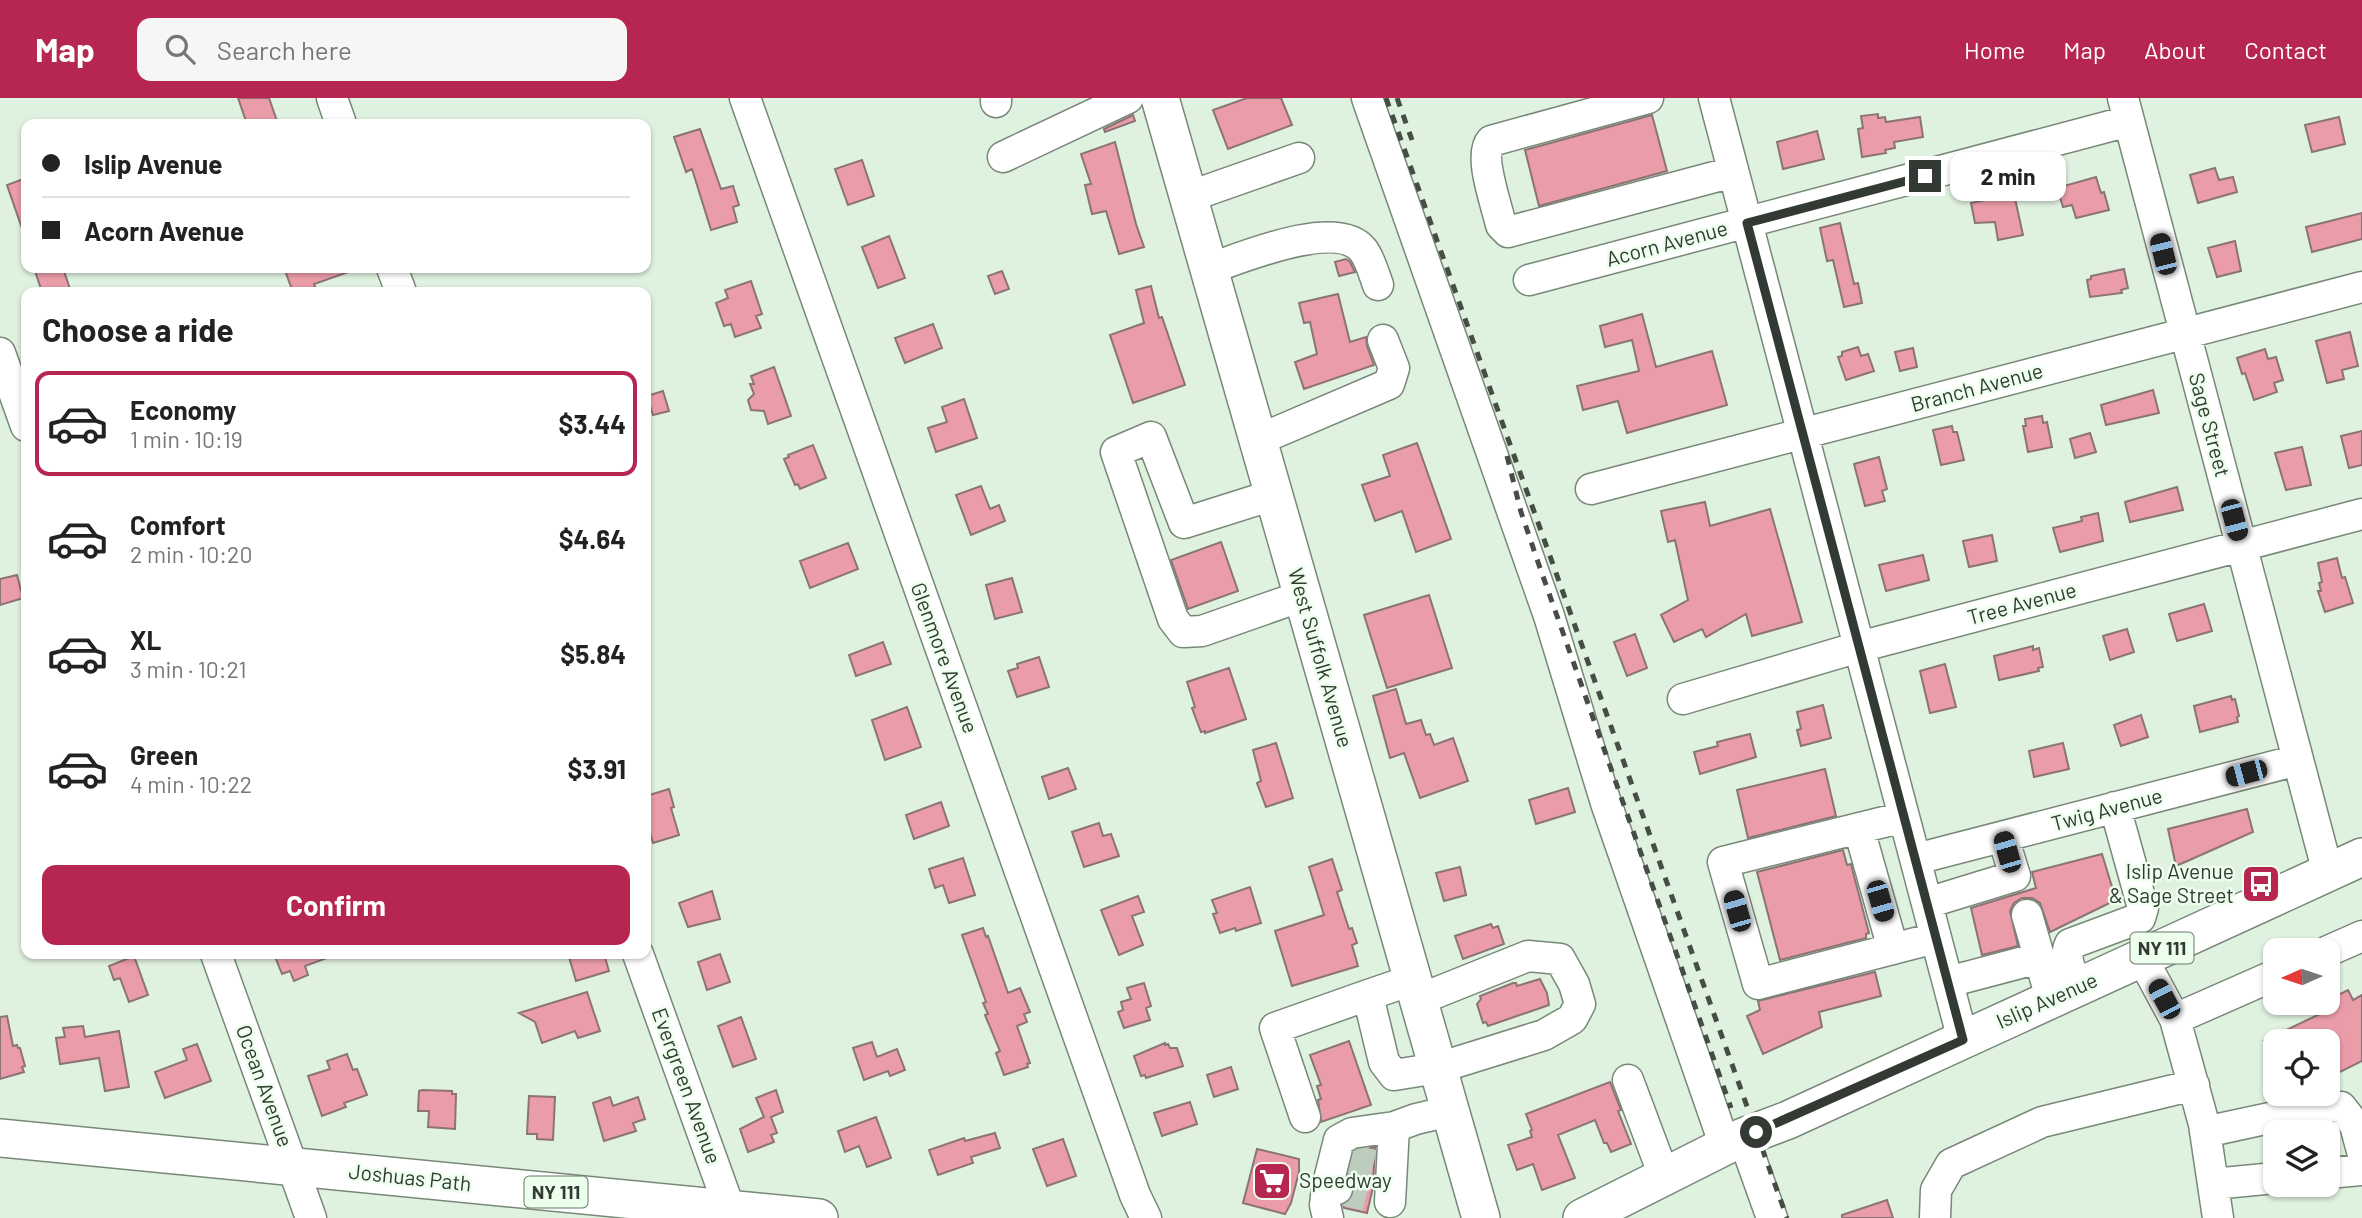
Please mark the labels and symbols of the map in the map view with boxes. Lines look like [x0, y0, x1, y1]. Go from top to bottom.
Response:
callout: 2 min [1950, 152, 2065, 200]
route end [1909, 160, 1941, 192]
street label: Acorn Avenue [1603, 214, 1730, 271]
car [2148, 231, 2179, 277]
street label: Branch Avenue [1908, 357, 2045, 416]
street label: Sage Street [2185, 370, 2236, 479]
car [2219, 497, 2250, 543]
street label: West Suffolk Avenue [1284, 565, 1359, 750]
street label: Tree Avenue [1964, 576, 2079, 629]
street label: Glenmore Avenue [907, 579, 984, 736]
car [2223, 757, 2270, 789]
street label: Twig Avenue [2048, 782, 2165, 835]
car [1992, 829, 2023, 875]
place label: Islip Avenue & Sage Street [2109, 858, 2234, 907]
bus stop icon: Islip Avenue & Sage Street [2240, 863, 2282, 905]
car [1865, 878, 1896, 924]
car [1722, 888, 1753, 934]
road number: NY 111 [2130, 932, 2194, 964]
north arrow [2263, 938, 2340, 1015]
street label: Islip Avenue [1992, 966, 2101, 1033]
car [2145, 976, 2184, 1022]
street label: Evergreen Avenue [648, 1004, 727, 1167]
street label: Ocean Avenue [232, 1021, 299, 1150]
route start [1740, 1116, 1772, 1148]
street label: Joshuas Path [348, 1158, 473, 1195]
supermarket icon: Speedway [1251, 1160, 1293, 1202]
place label: Speedway [1299, 1167, 1392, 1192]
road number: NY 111 [524, 1176, 588, 1208]

